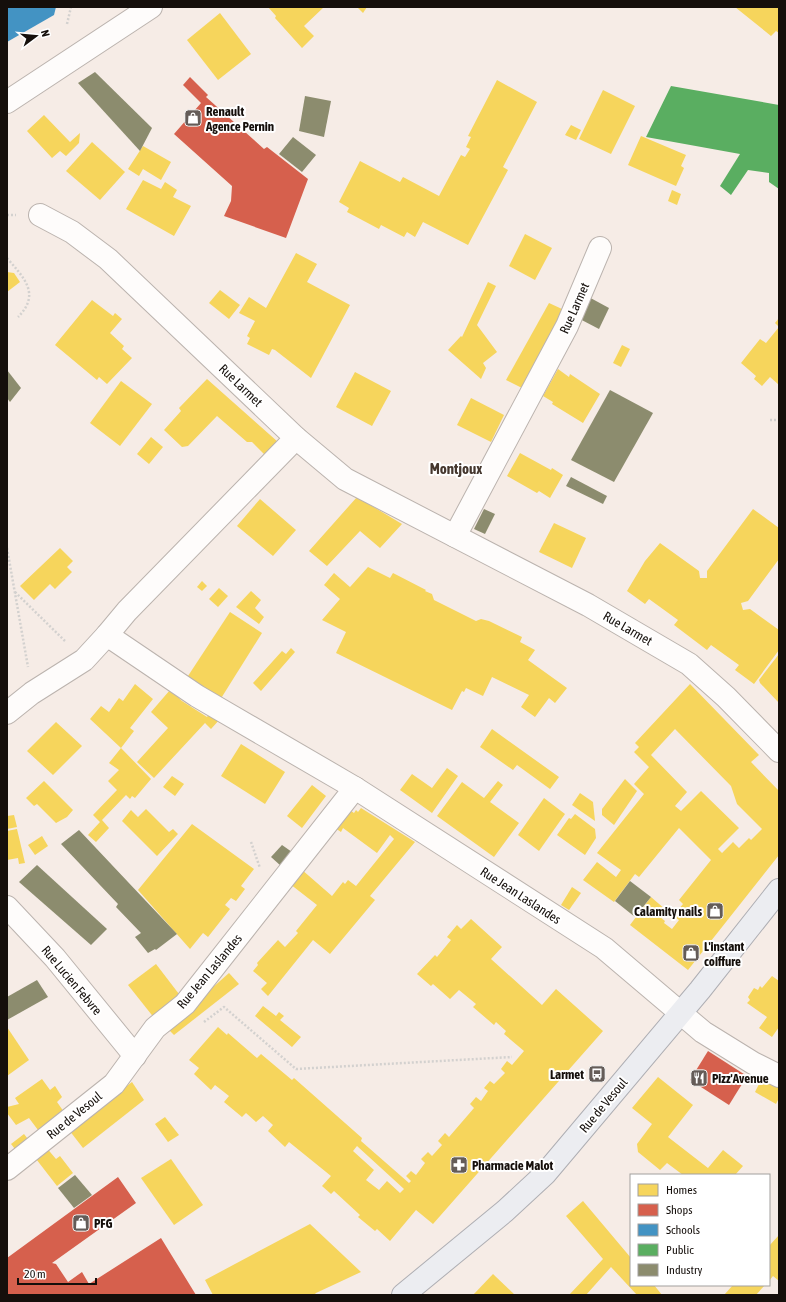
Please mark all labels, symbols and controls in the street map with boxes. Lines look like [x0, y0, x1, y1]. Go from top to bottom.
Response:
north arrow [16, 16, 56, 56]
text: N [39, 28, 52, 38]
place label: Renault Agence Pernin [205, 104, 274, 134]
shop icon: Renault Agence Pernin [183, 108, 203, 128]
street label: Rue Larmet [557, 280, 592, 336]
street label: Rue Larmet [216, 361, 266, 410]
district label: Montjoux [430, 460, 482, 477]
street label: Rue Larmet [600, 608, 655, 649]
street label: Rue Jean Laslandes [478, 864, 564, 927]
shop icon: Calamity nails [705, 901, 725, 921]
place label: Calamity nails [634, 904, 702, 919]
street label: Rue Jean Laslandes [174, 931, 245, 1012]
place label: L'instant coiffure [704, 939, 744, 969]
street label: Rue Lucien Febvre [38, 943, 105, 1018]
shop icon: L'instant coiffure [681, 943, 701, 963]
bus stop icon: Larmet [587, 1064, 607, 1084]
place label: Larmet [550, 1067, 584, 1082]
restaurant icon: Pizz'Avenue [689, 1068, 709, 1088]
place label: Pizz'Avenue [712, 1071, 769, 1086]
street label: Rue de Vesoul [576, 1075, 631, 1136]
street label: Rue de Vesoul [44, 1088, 105, 1142]
pharmacy icon: Pharmacie Malot [449, 1155, 469, 1175]
place label: Pharmacie Malot [472, 1158, 554, 1173]
legend [630, 1174, 770, 1286]
text: Homes [666, 1183, 697, 1197]
text: Shops [666, 1203, 692, 1217]
shop icon: PFG [71, 1213, 91, 1233]
place label: PFG [94, 1216, 113, 1231]
text: Schools [666, 1223, 700, 1237]
text: Public [666, 1243, 694, 1257]
scale bar [18, 1260, 96, 1286]
text: Industry [666, 1263, 703, 1277]
text: 20 m [24, 1267, 46, 1281]

